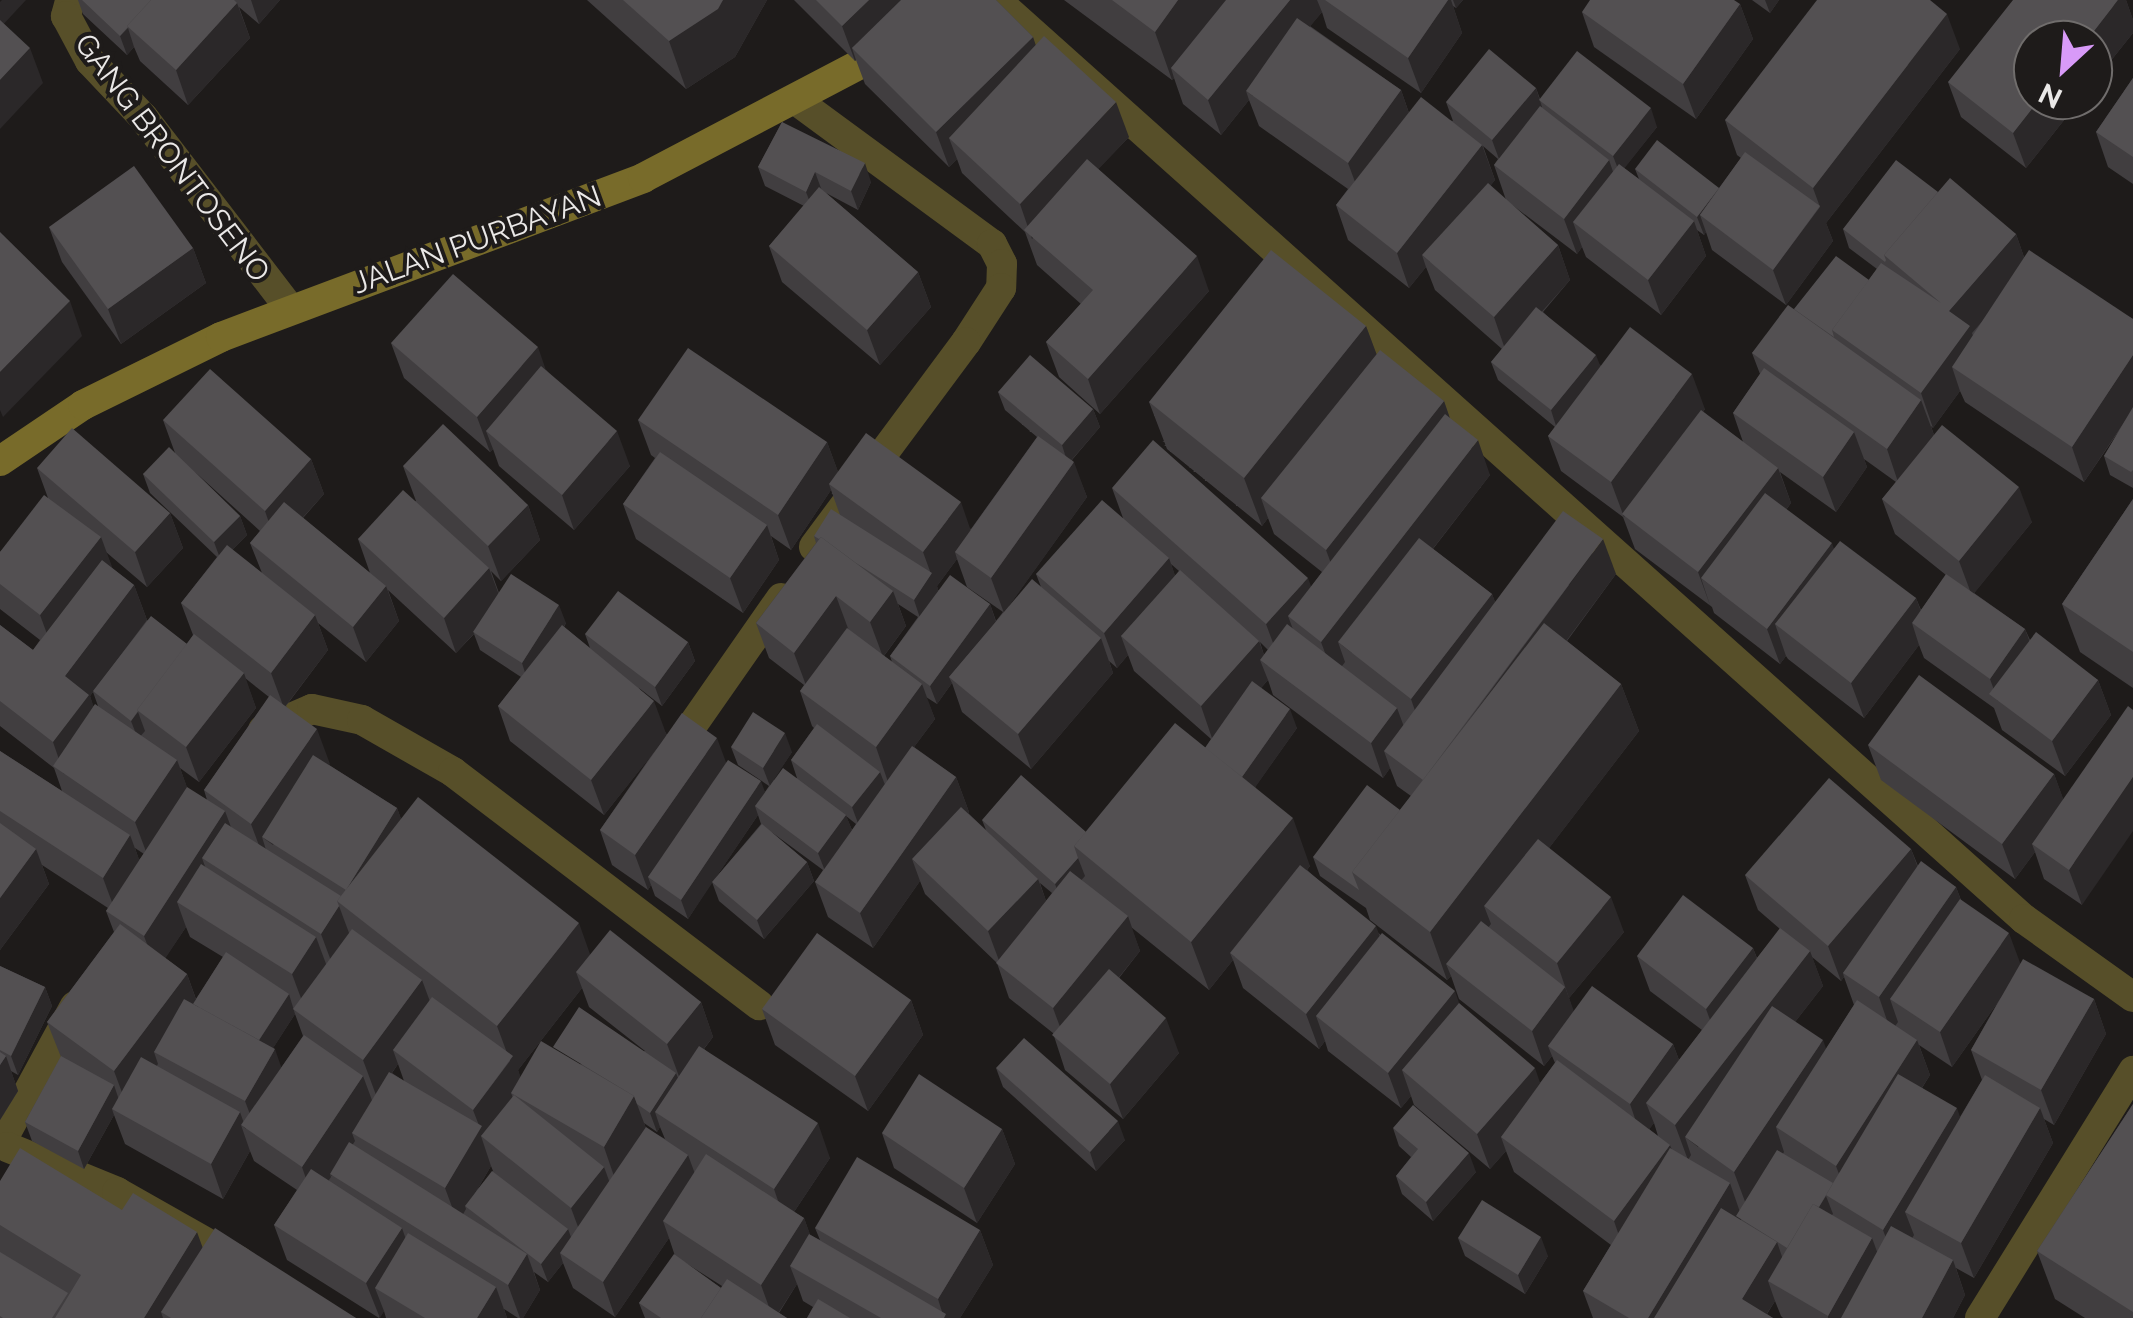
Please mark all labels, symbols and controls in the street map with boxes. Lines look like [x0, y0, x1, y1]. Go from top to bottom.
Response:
north arrow [2013, 20, 2113, 120]
street label: GANG BRONTOSENO [67, 27, 277, 289]
text: N [2034, 76, 2067, 115]
street label: JALAN PURBAYAN [348, 178, 606, 302]

